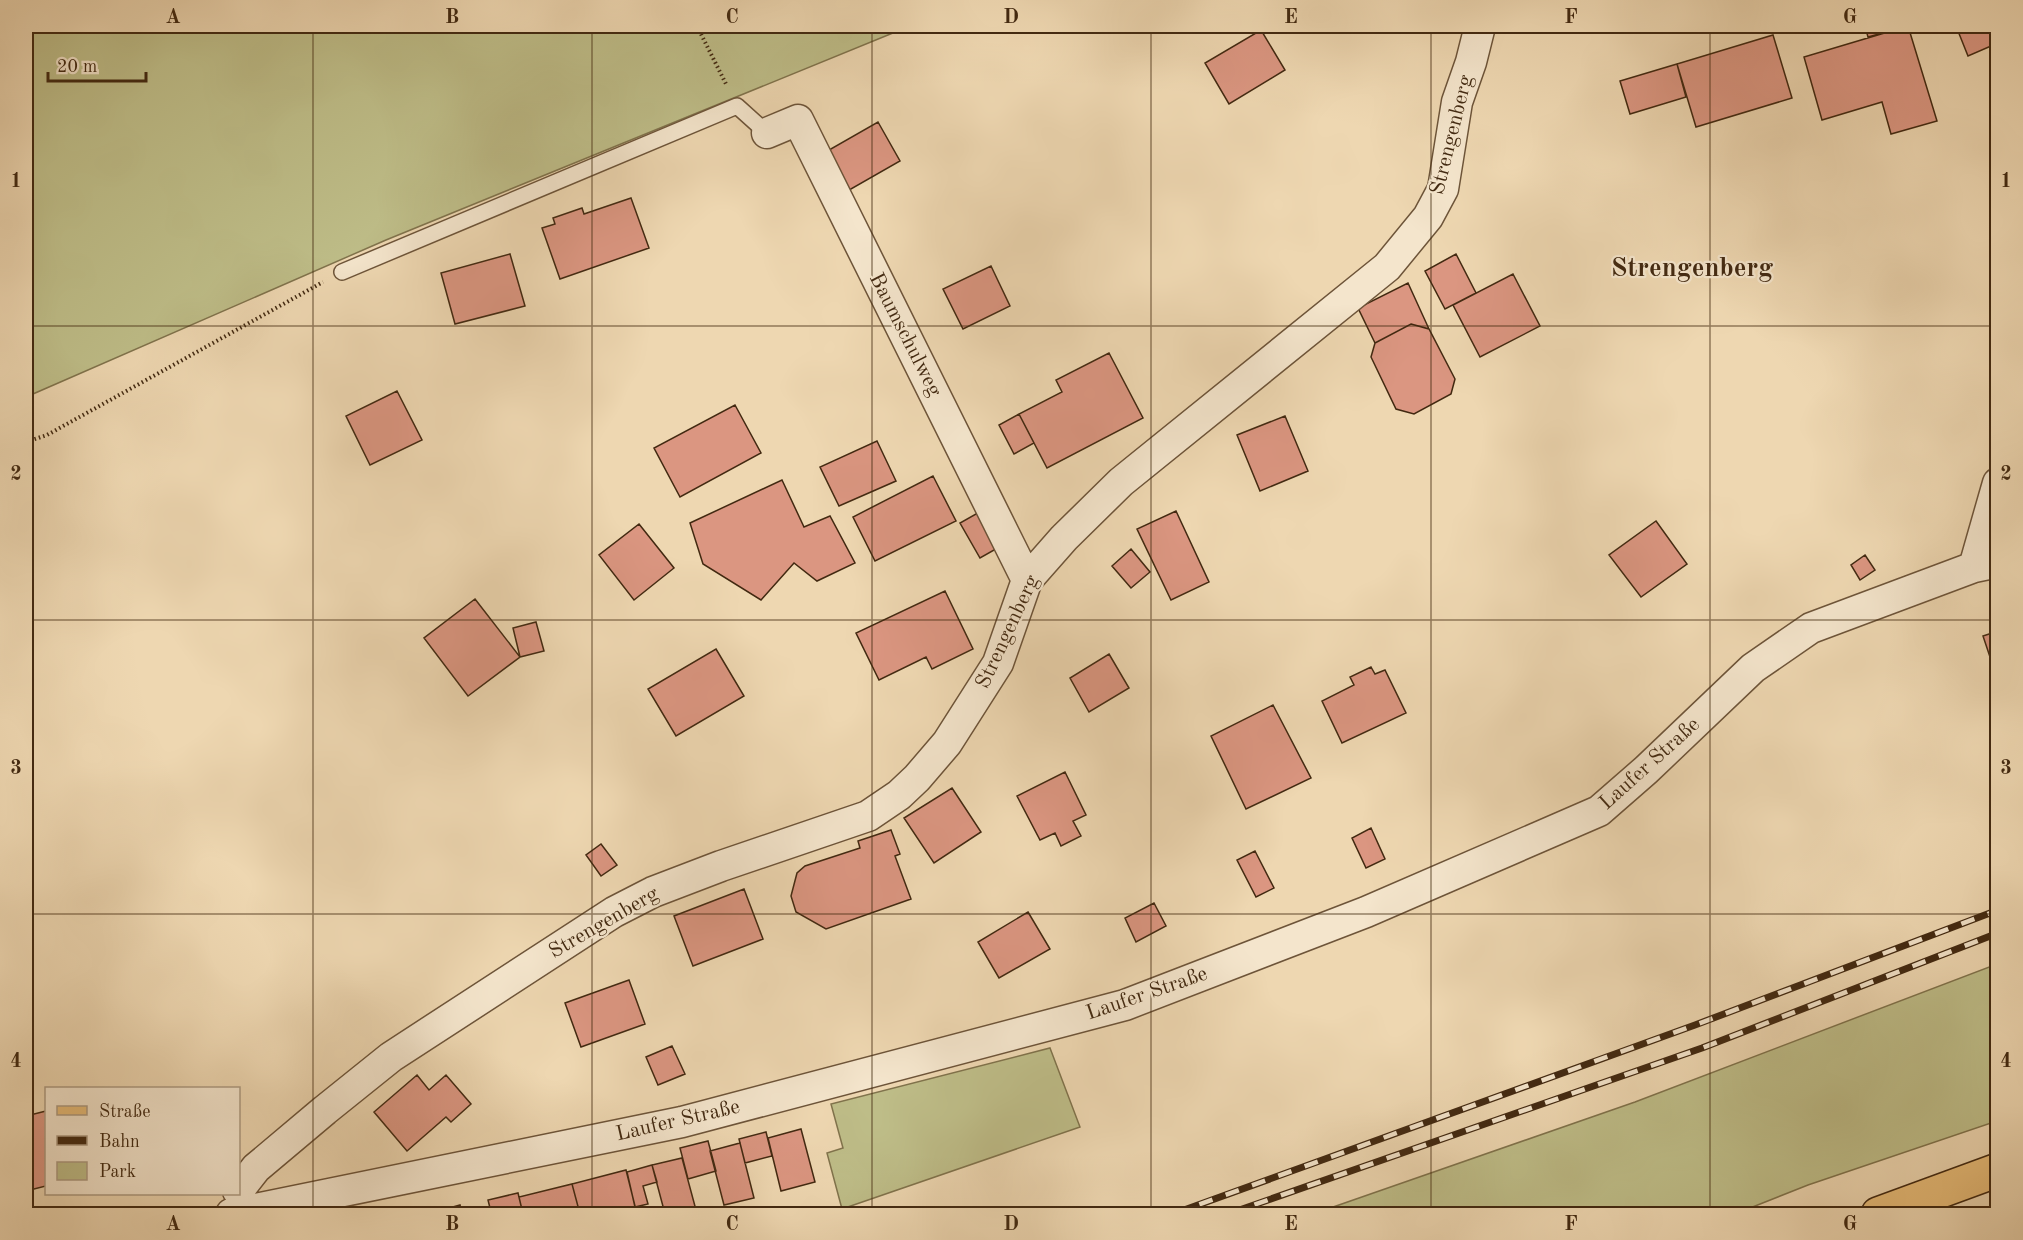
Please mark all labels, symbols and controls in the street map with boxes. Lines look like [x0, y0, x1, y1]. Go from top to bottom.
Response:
text: A [165, 8, 181, 28]
text: B [445, 8, 459, 28]
text: C [725, 8, 739, 28]
text: D [1003, 8, 1019, 28]
text: E [1284, 8, 1298, 28]
text: F [1564, 8, 1578, 28]
text: G [1843, 8, 1857, 28]
scale bar [48, 45, 146, 83]
text: 20 m [57, 58, 97, 76]
street label: Strengenberg [1427, 72, 1477, 197]
text: 1 [10, 172, 22, 192]
text: 1 [2000, 172, 2012, 192]
district label: Strengenberg [1611, 255, 1773, 282]
street label: Baumschulweg [865, 270, 945, 401]
text: 2 [10, 465, 22, 485]
text: 2 [2000, 465, 2012, 485]
street label: Strengenberg [973, 571, 1044, 692]
street label: Laufer Straße [1596, 714, 1704, 814]
text: 3 [10, 759, 22, 779]
text: 3 [2000, 759, 2012, 779]
street label: Strengenberg [546, 883, 663, 963]
street label: Laufer Straße [1084, 963, 1210, 1025]
text: 4 [10, 1052, 22, 1072]
text: 4 [2000, 1052, 2012, 1072]
legend [45, 1087, 240, 1195]
street label: Laufer Straße [614, 1097, 742, 1145]
text: Straße [99, 1103, 150, 1121]
text: Bahn [99, 1133, 140, 1151]
text: Park [99, 1163, 136, 1181]
text: A [165, 1215, 181, 1235]
text: B [445, 1215, 459, 1235]
text: C [725, 1215, 739, 1235]
text: D [1003, 1215, 1019, 1235]
text: E [1284, 1215, 1298, 1235]
text: F [1564, 1215, 1578, 1235]
text: G [1843, 1215, 1857, 1235]

